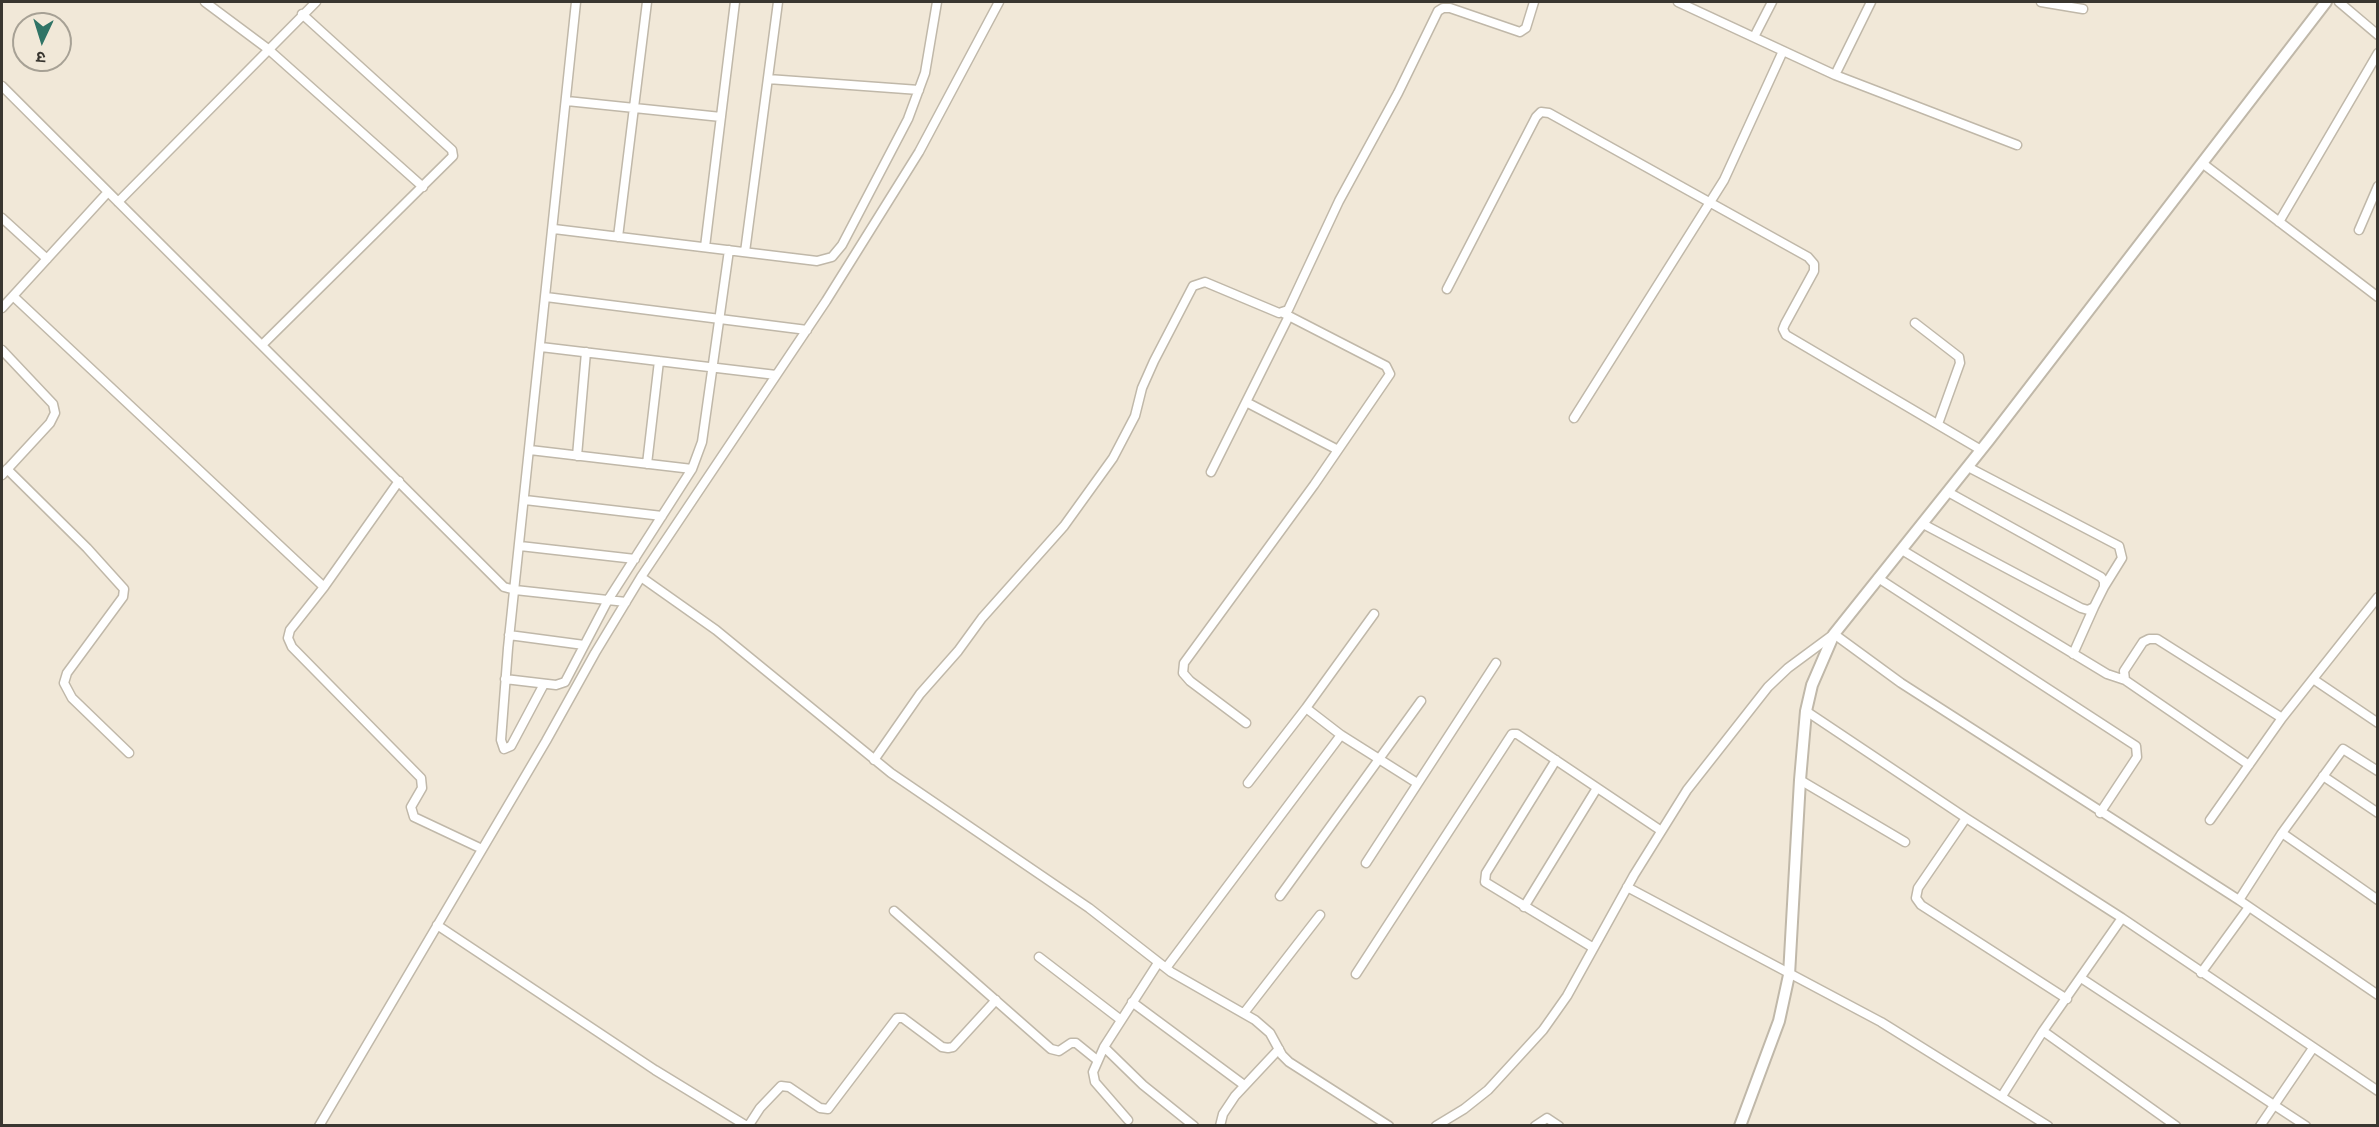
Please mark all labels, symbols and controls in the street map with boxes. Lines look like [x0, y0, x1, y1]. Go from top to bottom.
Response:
north arrow [12, 12, 72, 72]
text: उ [36, 48, 46, 68]

